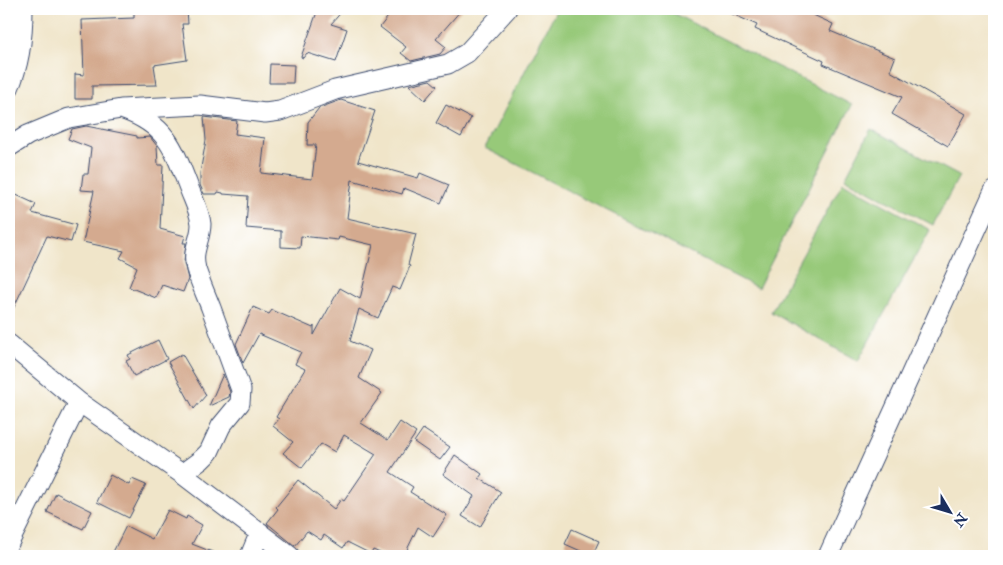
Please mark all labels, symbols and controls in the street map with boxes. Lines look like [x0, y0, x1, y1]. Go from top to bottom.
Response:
north arrow [926, 488, 976, 538]
text: N [949, 509, 971, 530]

